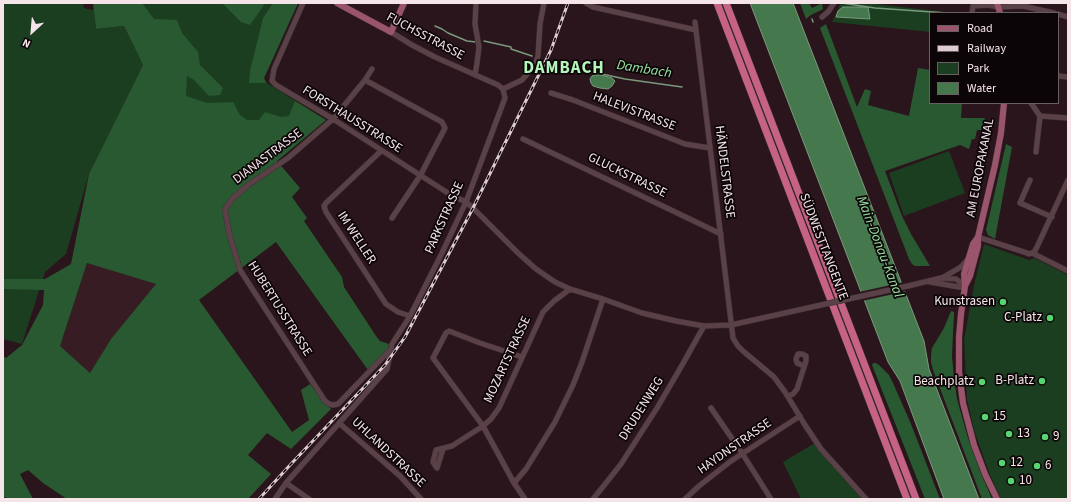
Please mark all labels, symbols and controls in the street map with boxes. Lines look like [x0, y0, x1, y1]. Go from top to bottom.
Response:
street label: FUCHSSTRASSE [383, 10, 467, 64]
north arrow [12, 12, 52, 52]
legend [929, 12, 1059, 104]
text: Road [967, 20, 993, 37]
text: N [20, 35, 33, 52]
text: Railway [967, 40, 1006, 57]
water label: Dambach [615, 57, 673, 83]
district label: DAMBACH [523, 59, 605, 79]
text: Park [967, 60, 989, 77]
text: Water [967, 80, 996, 97]
street label: FORSTHAUSSTRASSE [299, 83, 405, 157]
street label: HALEVISTRASSE [590, 89, 678, 135]
street label: AM EUROPAKANAL [964, 117, 998, 219]
street label: HÄNDELSTRASSE [711, 125, 737, 219]
street label: DIANASTRASSE [230, 126, 306, 188]
street label: GLUCKSTRASSE [585, 150, 669, 202]
street label: PARKSTRASSE [422, 180, 468, 256]
street label: SÜDWESTTANGENTE [795, 191, 851, 303]
water label: Main-Donau-Kanal [852, 194, 906, 300]
street label: IM WELLER [333, 209, 379, 267]
street label: HUBERTUSSTRASSE [243, 259, 315, 359]
place label: Kunstrasen [934, 294, 995, 310]
marker: Kunstrasen [998, 297, 1008, 307]
place label: C-Platz [1004, 310, 1042, 326]
marker: C-Platz [1045, 313, 1055, 323]
street label: MOZARTSTRASSE [481, 314, 535, 406]
place label: B-Platz [995, 373, 1034, 389]
street label: DRUDENWEG [616, 374, 668, 444]
place label: Beachplatz [914, 374, 974, 390]
marker: B-Platz [1037, 376, 1047, 386]
marker: Beachplatz [977, 377, 987, 387]
place label: 15 [993, 409, 1006, 425]
marker: 15 [980, 412, 990, 422]
street label: UHLANDSTRASSE [348, 415, 428, 491]
street label: HAYDNSTRASSE [695, 416, 775, 478]
place label: 13 [1017, 426, 1030, 442]
marker: 13 [1004, 429, 1014, 439]
place label: 9 [1053, 429, 1059, 445]
marker: 9 [1040, 432, 1050, 442]
place label: 12 [1010, 455, 1023, 471]
marker: 12 [997, 458, 1007, 468]
place label: 6 [1045, 458, 1051, 474]
marker: 6 [1032, 461, 1042, 471]
place label: 10 [1019, 473, 1032, 489]
marker: 10 [1006, 476, 1016, 486]

